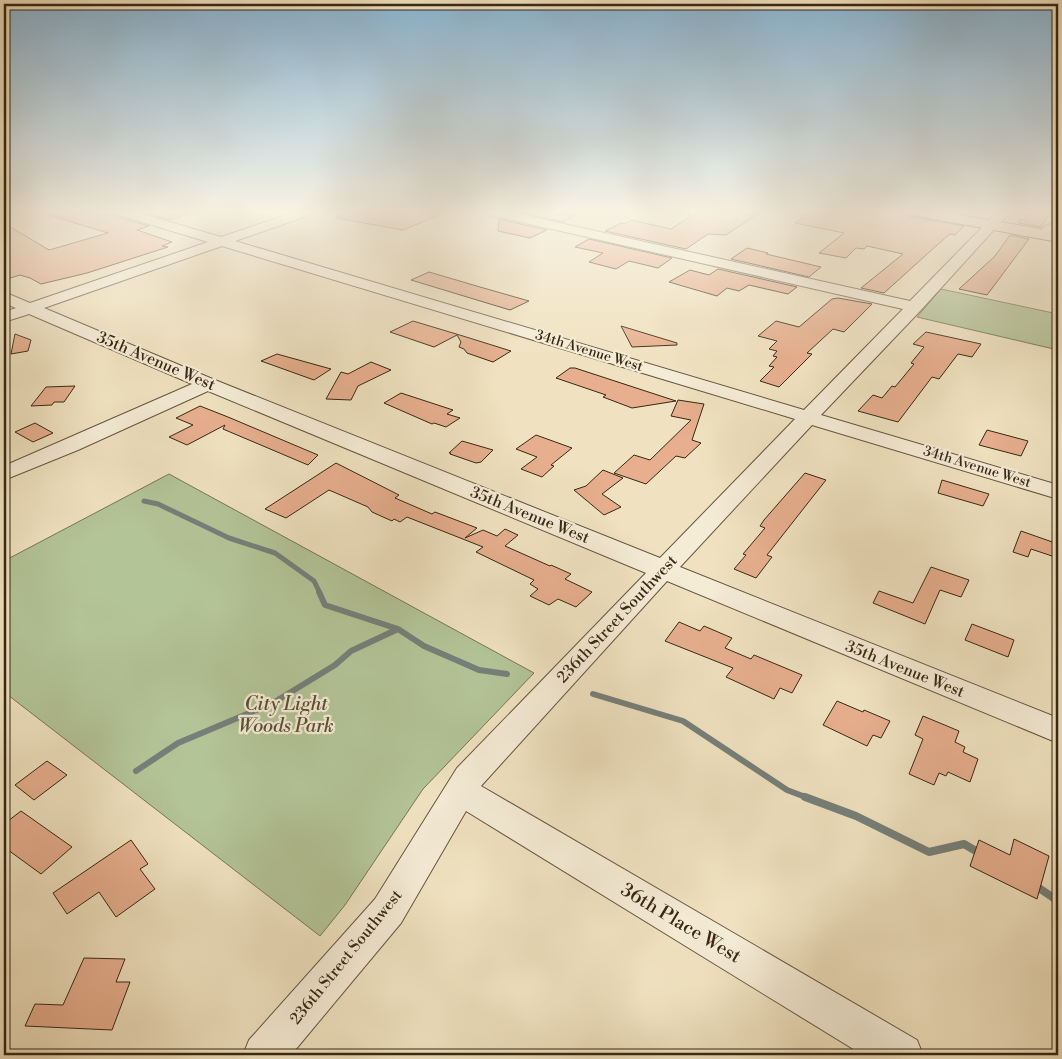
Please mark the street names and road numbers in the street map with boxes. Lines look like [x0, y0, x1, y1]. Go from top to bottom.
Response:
street label: 34th Avenue West [533, 326, 645, 376]
street label: 35th Avenue West [94, 327, 219, 395]
street label: 34th Avenue West [921, 442, 1033, 492]
street label: 35th Avenue West [467, 482, 593, 548]
street label: 236th Street Southwest [553, 551, 682, 687]
street label: 35th Avenue West [842, 636, 968, 702]
street label: 36th Place West [616, 878, 746, 969]
street label: 236th Street Southwest [286, 885, 407, 1028]

